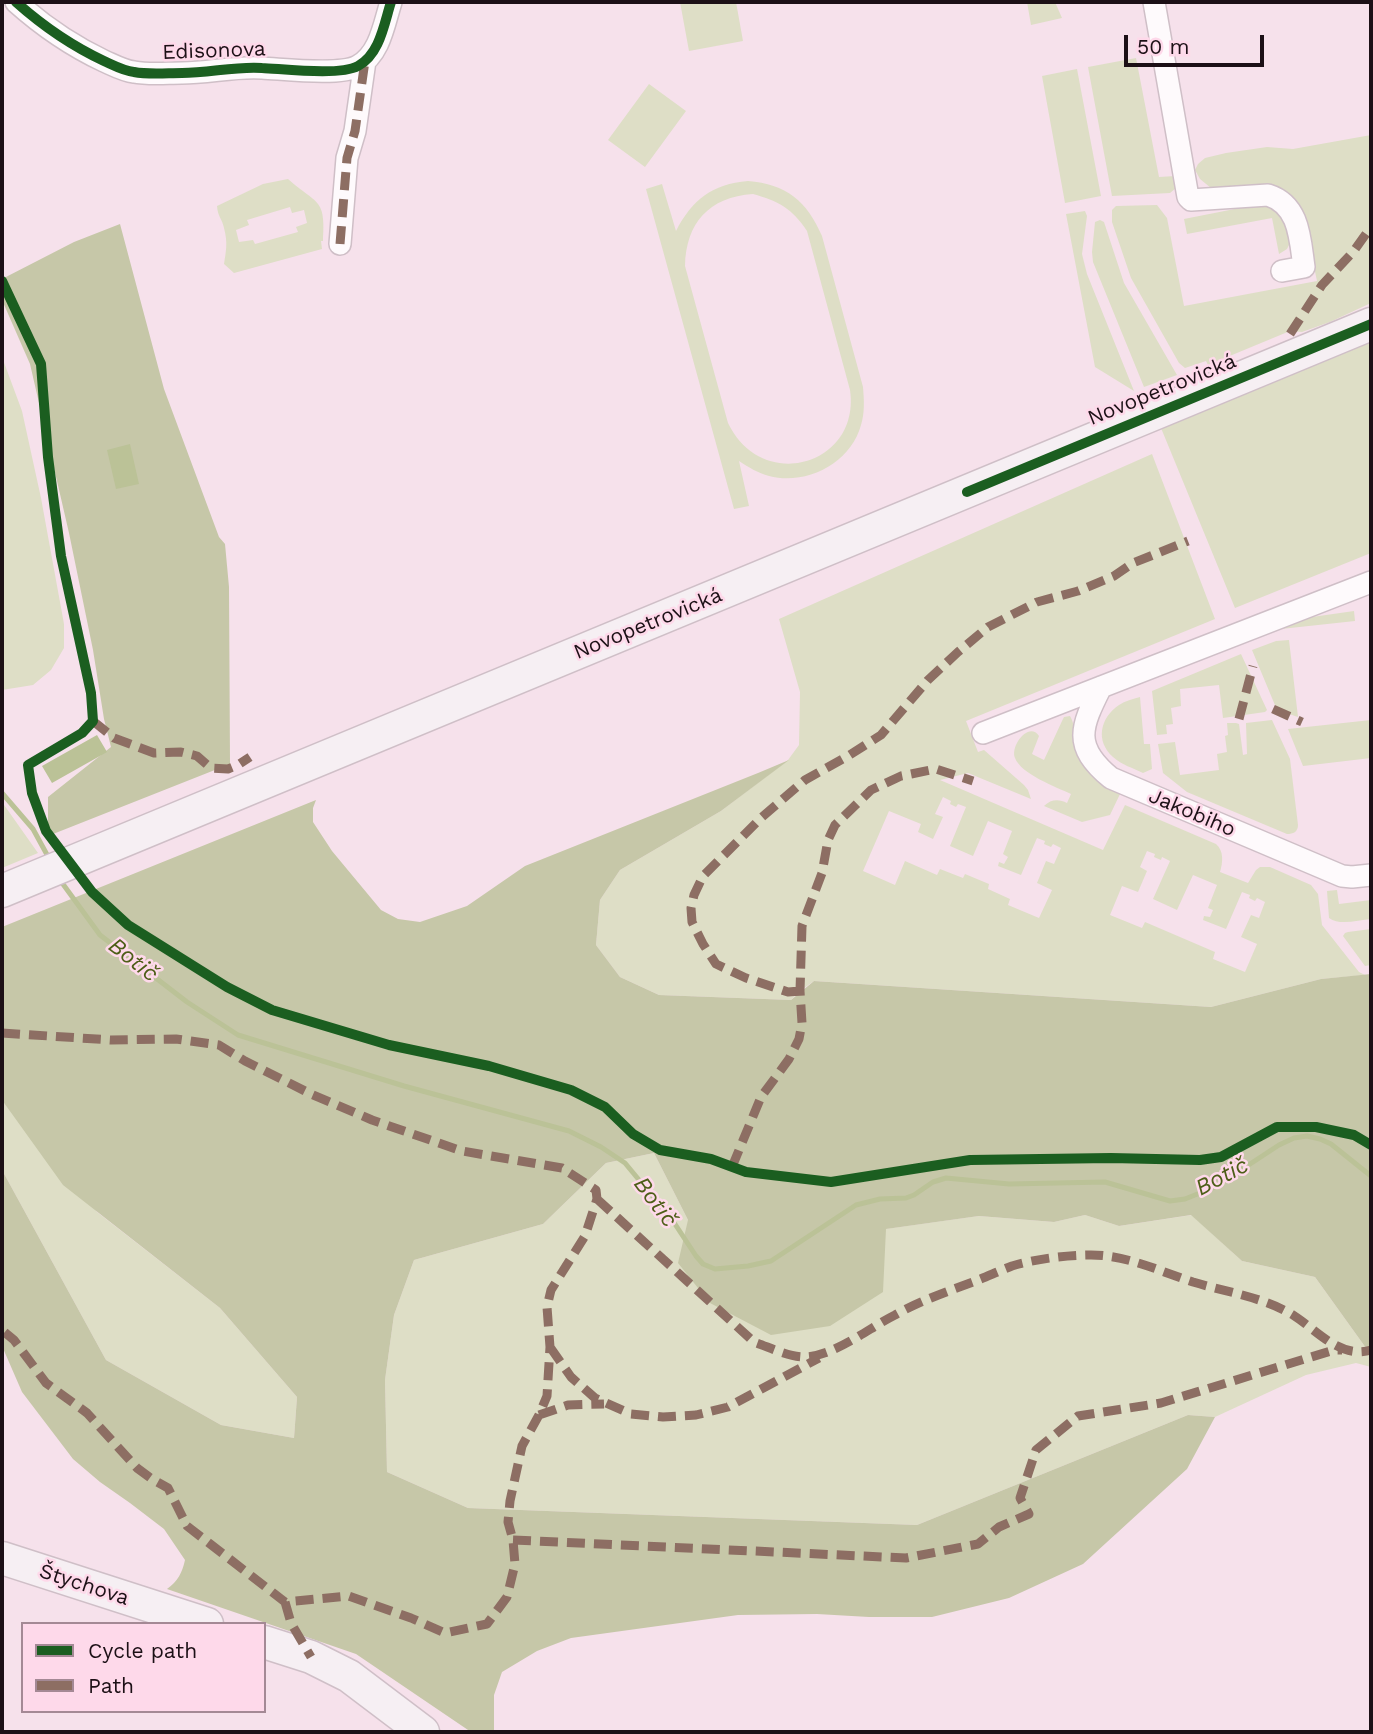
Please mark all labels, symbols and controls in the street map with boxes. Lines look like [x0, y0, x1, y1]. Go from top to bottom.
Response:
scale bar [1128, 21, 1268, 65]
text: 50 m [1137, 34, 1189, 59]
street label: Edisonova [162, 37, 266, 65]
street label: Novopetrovická [1084, 349, 1240, 431]
street label: Novopetrovická [570, 583, 726, 665]
street label: Jakobiho [1145, 783, 1239, 843]
water label: Botič [103, 932, 163, 988]
water label: Botič [1191, 1152, 1253, 1202]
water label: Botič [627, 1171, 683, 1233]
street label: Štychova [36, 1559, 132, 1611]
legend [21, 1622, 266, 1713]
text: Cycle path [88, 1638, 197, 1663]
text: Path [88, 1673, 134, 1698]

